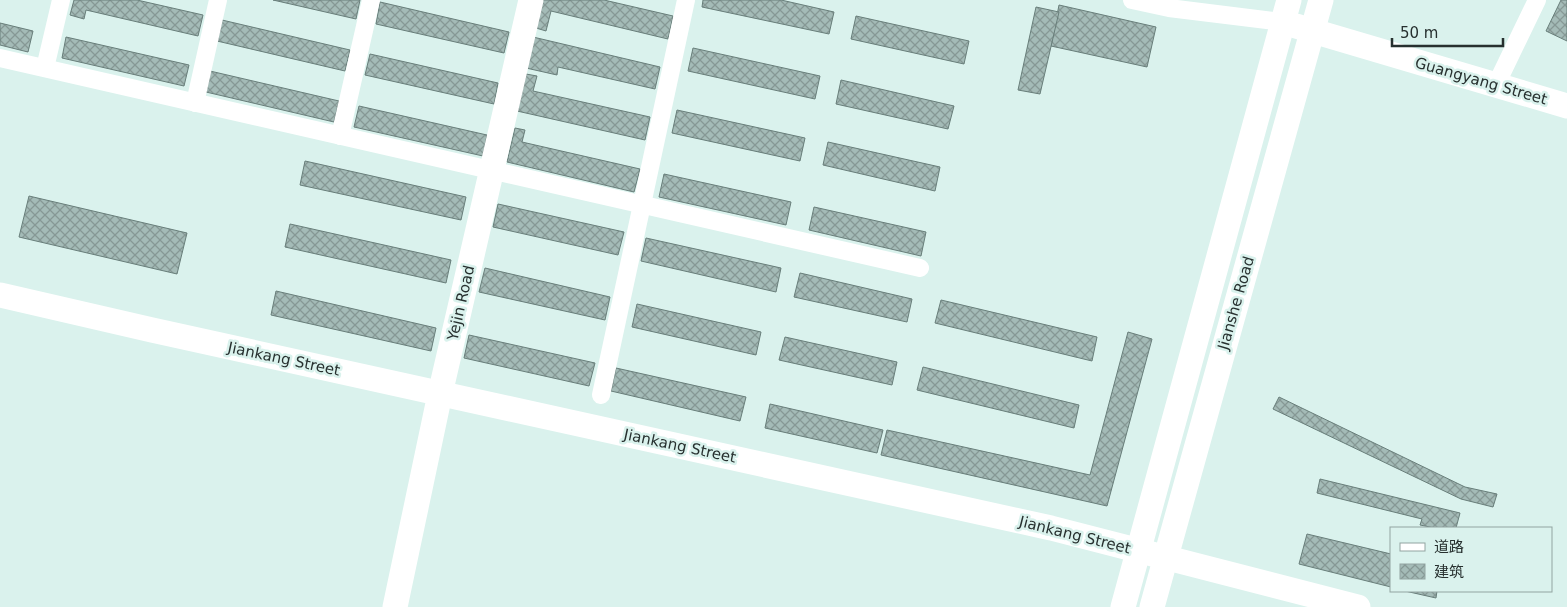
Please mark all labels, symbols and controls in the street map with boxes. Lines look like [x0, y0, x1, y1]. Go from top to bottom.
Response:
scale bar [1392, 15, 1503, 47]
text: 50 m [1400, 24, 1438, 42]
street label: Guangyang Street [1413, 53, 1549, 109]
street label: Jianshe Road [1214, 254, 1258, 353]
street label: Yejin Road [443, 264, 478, 343]
street label: Jiankang Street [225, 338, 342, 380]
street label: Jiankang Street [621, 425, 738, 467]
street label: Jiankang Street [1016, 512, 1133, 558]
legend [1390, 527, 1552, 592]
text: 道路 [1434, 538, 1464, 556]
text: 建筑 [1434, 563, 1464, 581]

